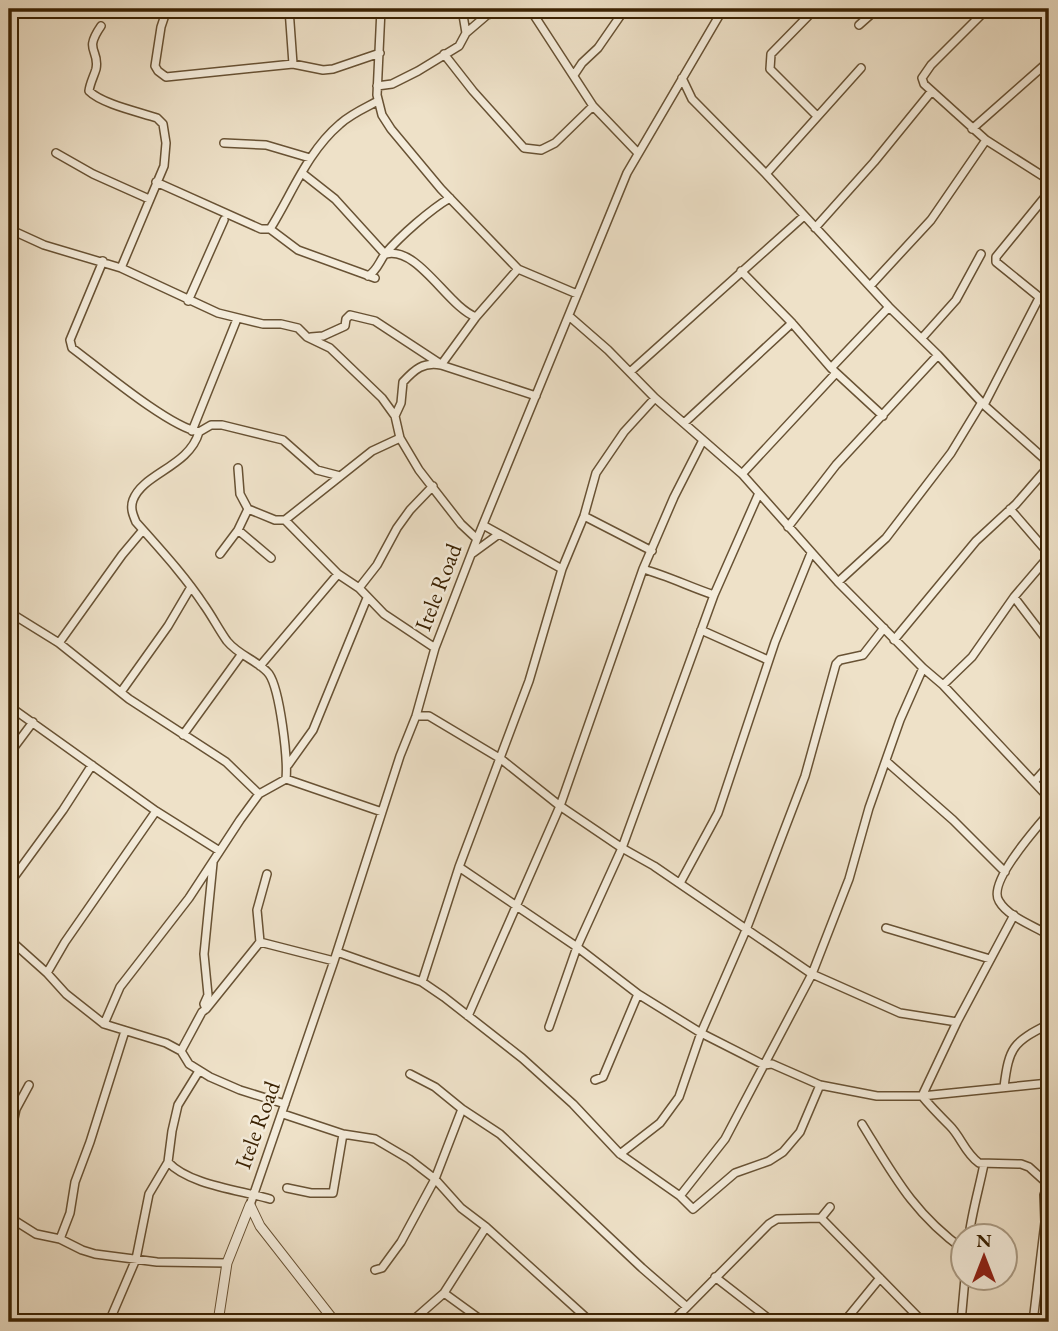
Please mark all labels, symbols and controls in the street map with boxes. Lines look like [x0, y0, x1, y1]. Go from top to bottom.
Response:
street label: Itele Road [408, 539, 468, 635]
street label: Itele Road [227, 1077, 287, 1173]
north arrow [950, 1222, 1020, 1292]
text: N [976, 1228, 992, 1253]

